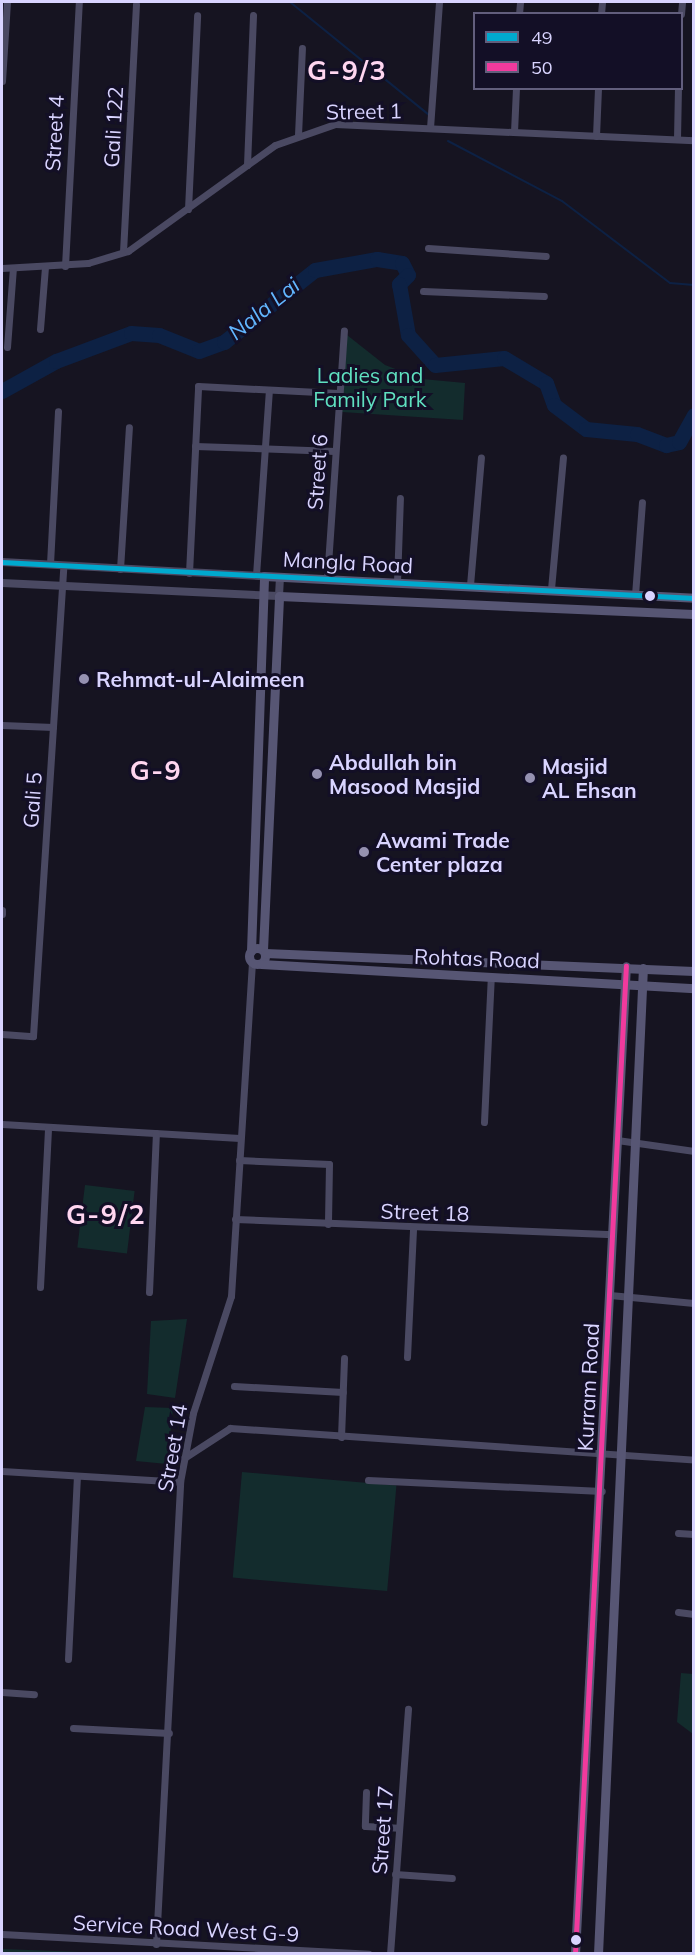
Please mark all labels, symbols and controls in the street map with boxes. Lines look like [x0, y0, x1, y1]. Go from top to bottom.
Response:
legend [473, 12, 683, 90]
text: 49 [531, 26, 553, 49]
district label: G-9/3 [307, 55, 387, 87]
text: 50 [531, 56, 553, 79]
street label: Gali 122 [98, 86, 128, 168]
street label: Street 4 [39, 94, 69, 172]
street label: Street 1 [326, 98, 402, 124]
water label: Nala Lai [223, 272, 305, 346]
park label: Ladies and Family Park [313, 362, 427, 412]
street label: Street 6 [302, 433, 332, 511]
street label: Mangla Road [282, 546, 414, 578]
unlabelled marker [644, 590, 656, 602]
place label: Rehmat-ul-Alaimeen [96, 666, 305, 692]
marker: Rehmat-ul-Alaimeen [77, 672, 91, 686]
place label: Abdullah bin Masood Masjid [329, 749, 480, 799]
place label: Masjid AL Ehsan [542, 753, 637, 803]
district label: G-9 [130, 755, 182, 787]
marker: Abdullah bin Masood Masjid [310, 767, 324, 781]
street label: Gali 5 [17, 771, 47, 829]
marker: Masjid AL Ehsan [523, 771, 537, 785]
place label: Awami Trade Center plaza [376, 827, 510, 877]
marker: Awami Trade Center plaza [357, 845, 371, 859]
street label: Rohtas Road [414, 943, 540, 973]
street label: Street 18 [380, 1198, 470, 1226]
district label: G-9/2 [66, 1199, 146, 1231]
street label: Kurram Road [572, 1322, 604, 1452]
street label: Street 14 [152, 1402, 192, 1494]
street label: Street 17 [366, 1785, 398, 1875]
street label: Service Road West G-9 [72, 1909, 300, 1947]
unlabelled marker [570, 1934, 582, 1946]

